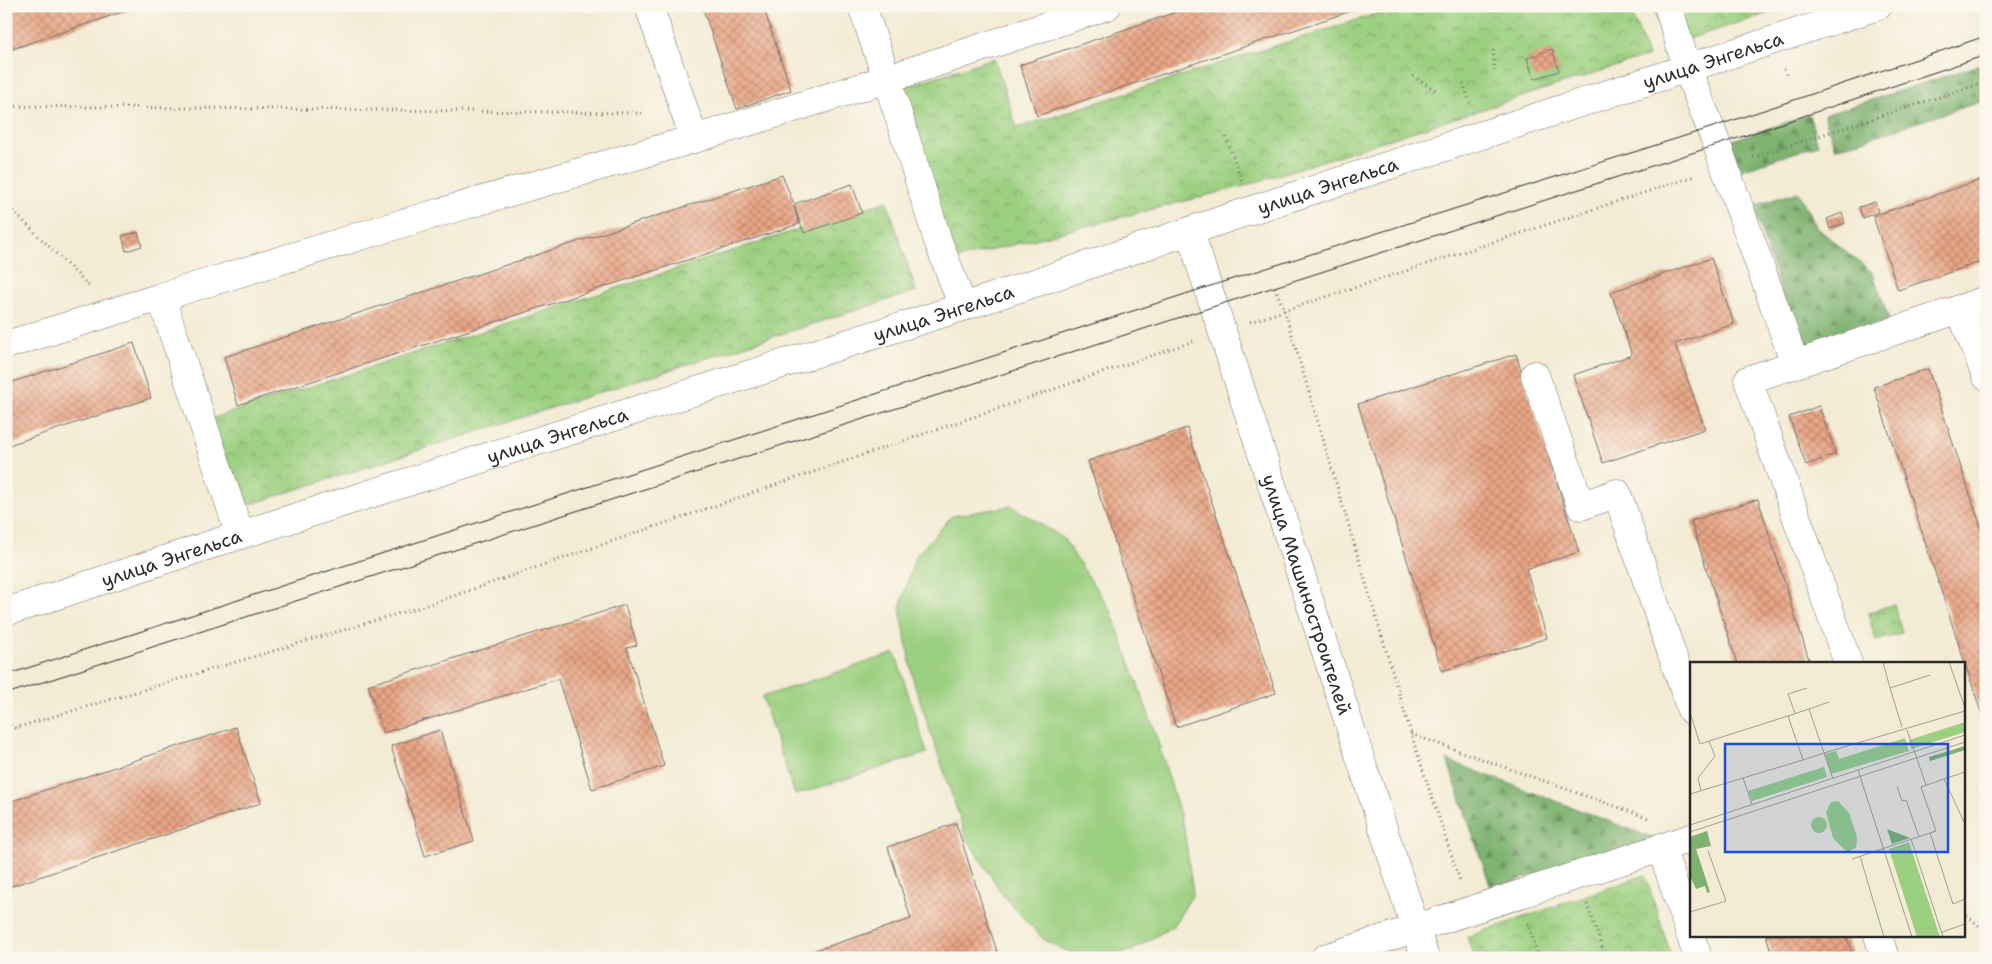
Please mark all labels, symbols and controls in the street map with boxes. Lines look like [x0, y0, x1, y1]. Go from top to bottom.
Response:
street label: улица Энгельса [1640, 26, 1787, 95]
street label: улица Энгельса [1254, 151, 1402, 220]
street label: улица Энгельса [870, 279, 1017, 348]
street label: улица Энгельса [484, 401, 631, 469]
street label: улица Машиностроителей [1256, 471, 1357, 718]
street label: улица Энгельса [98, 523, 245, 593]
inset map [1690, 662, 1964, 936]

